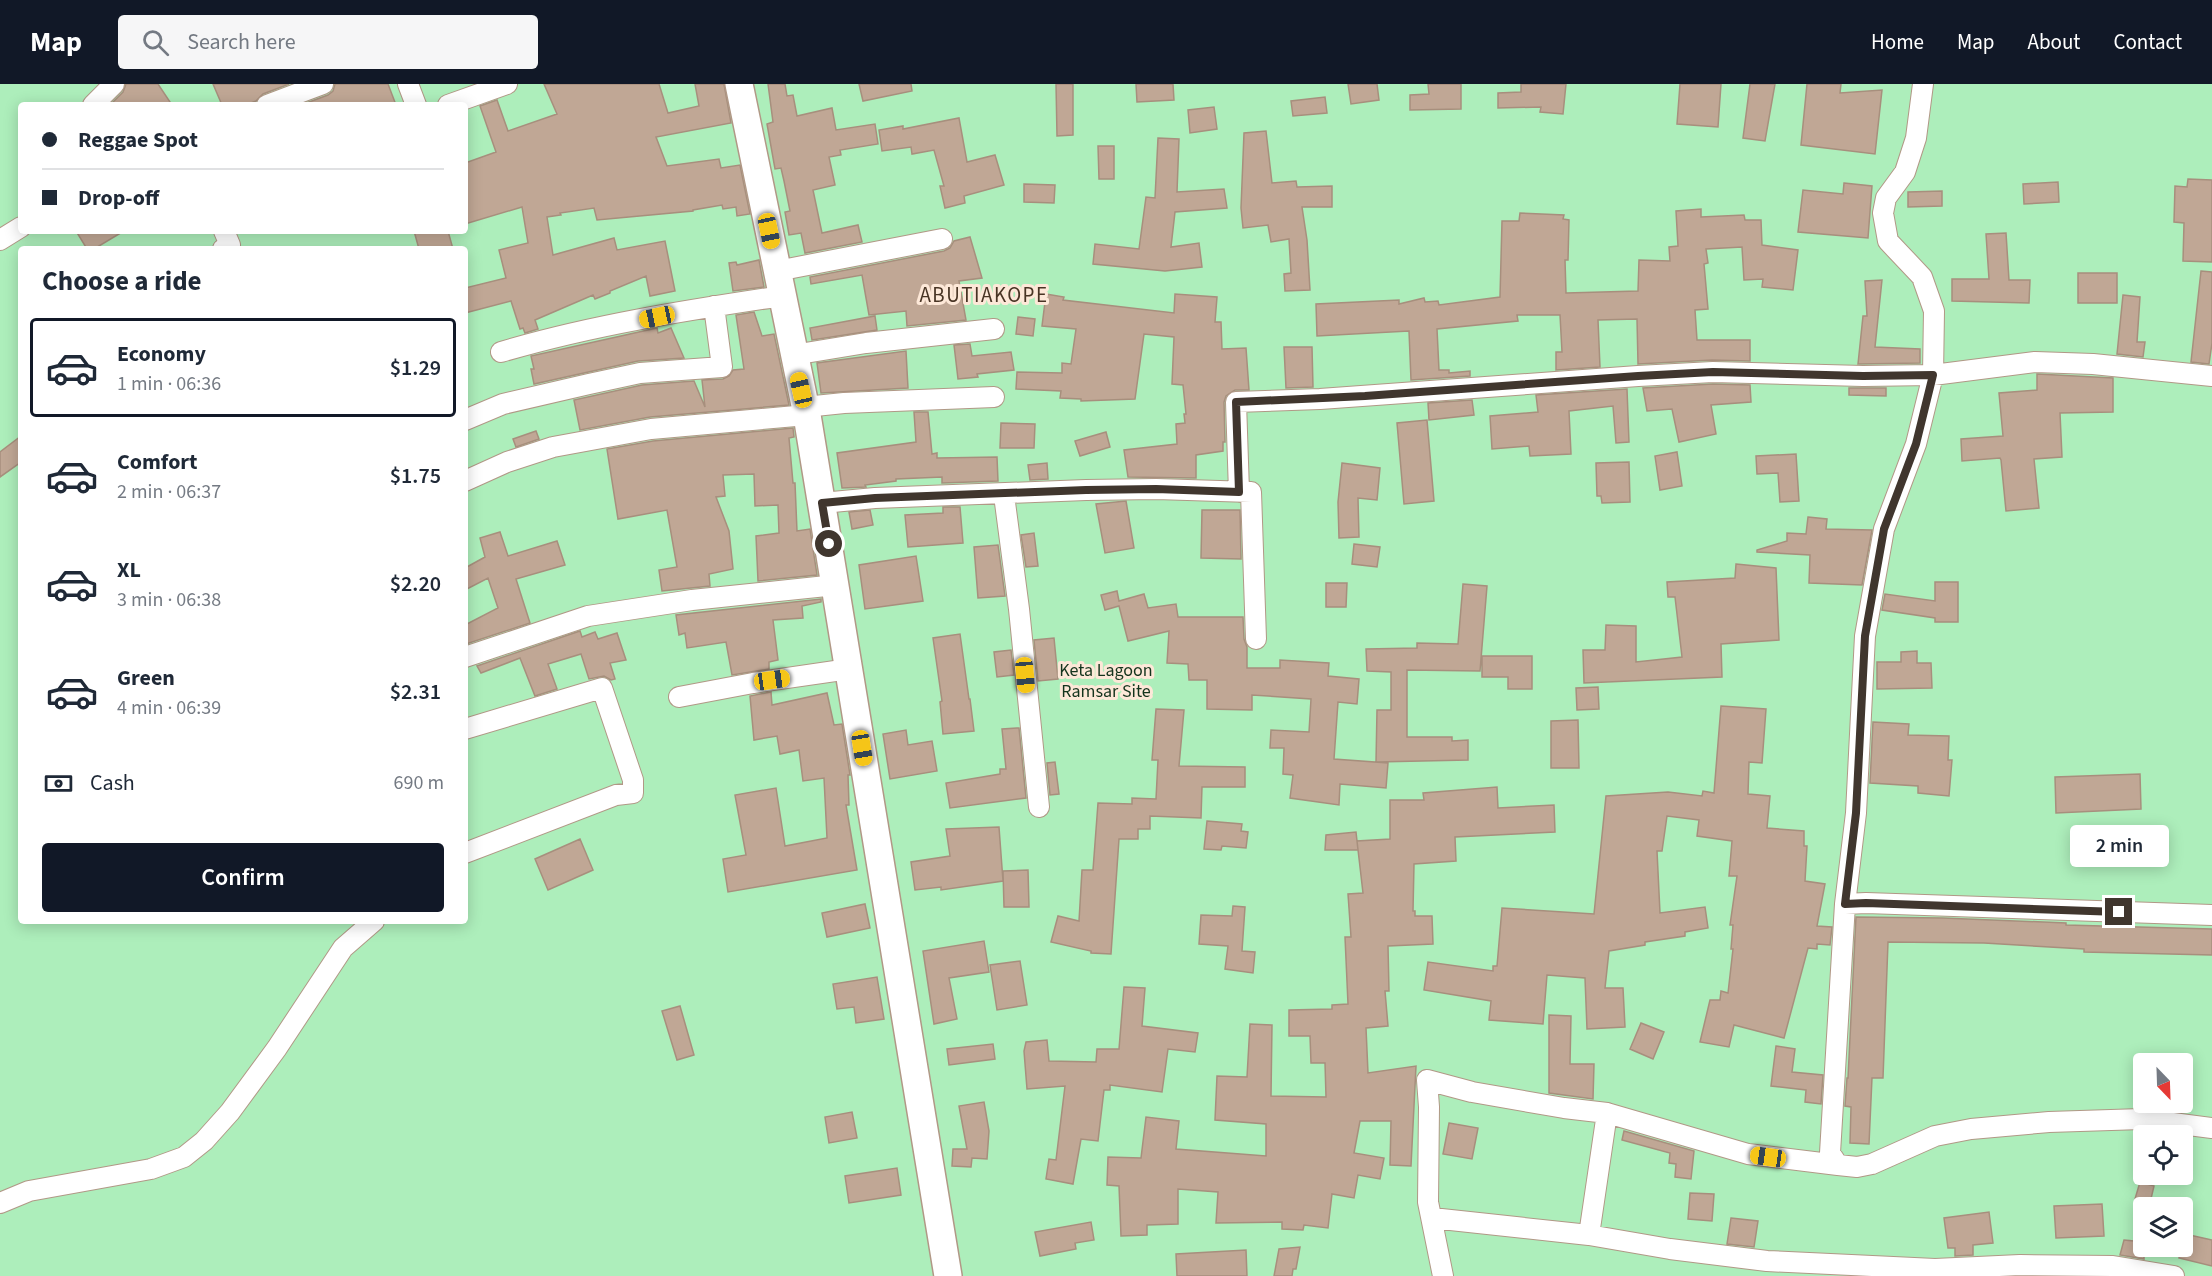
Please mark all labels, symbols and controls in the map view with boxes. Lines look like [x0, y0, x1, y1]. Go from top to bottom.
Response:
search box [118, 15, 538, 69]
text: Map [30, 22, 82, 62]
icon: search [139, 26, 172, 59]
text: Search here [187, 26, 296, 58]
text: Home [1871, 27, 1924, 57]
text: Map [1957, 27, 1995, 57]
text: About [2028, 27, 2080, 57]
text: Contact [2113, 27, 2182, 57]
text: Reggae Spot [78, 124, 198, 156]
text: Drop-off [78, 182, 159, 214]
car [756, 212, 782, 250]
text: Choose a ride [42, 262, 202, 301]
district label: ABUTIAKOPE [919, 280, 1049, 310]
car [638, 304, 676, 330]
text: Economy [117, 338, 206, 370]
icon: car [45, 341, 99, 395]
text: $1.29 [390, 352, 441, 384]
text: 1 min · 06:36 [117, 370, 221, 398]
car [788, 370, 814, 410]
text: Comfort [117, 446, 198, 478]
icon: car [45, 449, 99, 503]
text: $1.75 [390, 460, 441, 492]
text: 2 min · 06:37 [117, 478, 221, 506]
route start [815, 530, 842, 557]
text: XL [117, 554, 141, 586]
icon: car [45, 557, 99, 611]
text: $2.20 [390, 568, 441, 600]
text: 3 min · 06:38 [117, 586, 221, 614]
car [1014, 656, 1036, 694]
park label: Keta Lagoon Ramsar Site [1059, 658, 1153, 704]
text: Green [117, 662, 175, 694]
icon: car [45, 665, 99, 719]
car [753, 669, 791, 691]
text: $2.31 [390, 676, 441, 708]
text: 4 min · 06:39 [117, 694, 221, 722]
car [850, 729, 874, 767]
icon: cash [42, 767, 75, 800]
text: Cash [90, 767, 135, 799]
text: 690 m [394, 769, 444, 797]
callout: 2 min [2070, 825, 2168, 867]
text: 2 min [2096, 832, 2143, 860]
button: Confirm [42, 843, 444, 912]
route end [2105, 898, 2132, 925]
north arrow [2133, 1053, 2193, 1113]
map controls [2133, 1053, 2193, 1257]
button: locate [2133, 1125, 2193, 1185]
car [1749, 1146, 1787, 1168]
button: layers [2133, 1197, 2193, 1257]

